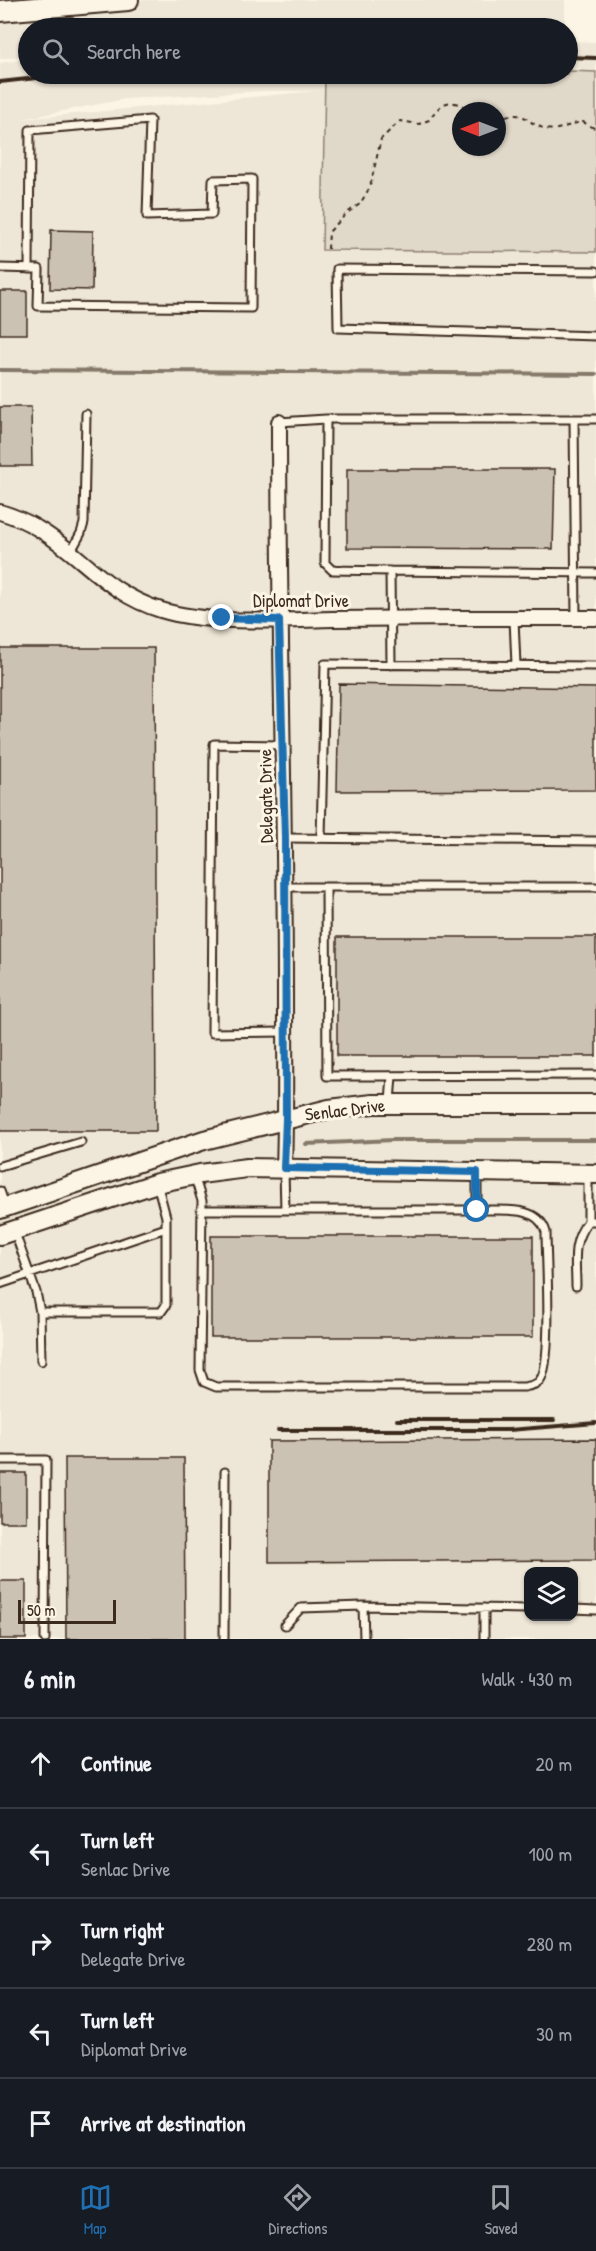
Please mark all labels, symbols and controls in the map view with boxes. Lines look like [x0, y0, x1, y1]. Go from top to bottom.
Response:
search box [18, 18, 578, 84]
icon: search [39, 35, 72, 68]
text: Search here [87, 36, 181, 66]
north arrow [452, 102, 506, 156]
street label: Diplomat Drive [253, 588, 349, 613]
route end [208, 604, 234, 630]
street label: Delegate Drive [252, 749, 279, 843]
street label: Senlac Drive [304, 1092, 386, 1127]
route start [463, 1196, 489, 1222]
map controls [524, 1567, 578, 1621]
button: layers [524, 1567, 578, 1621]
scale bar [18, 1597, 116, 1624]
text: 50 m [27, 1599, 56, 1621]
text: 6 min [24, 1661, 76, 1696]
text: Walk · 430 m [481, 1665, 572, 1692]
icon: ahead [24, 1747, 57, 1780]
text: Continue [81, 1748, 152, 1778]
text: 20 m [535, 1750, 572, 1777]
text: Turn left [81, 1825, 154, 1855]
icon: left [24, 1837, 57, 1870]
text: 100 m [529, 1840, 572, 1867]
text: Senlac Drive [81, 1855, 170, 1882]
text: Turn right [81, 1915, 164, 1945]
icon: right [24, 1927, 57, 1960]
text: 280 m [527, 1930, 572, 1957]
text: Delegate Drive [81, 1945, 186, 1972]
text: Turn left [81, 2005, 154, 2035]
icon: left [24, 2017, 57, 2050]
text: 30 m [536, 2020, 572, 2047]
text: Diplomat Drive [81, 2035, 187, 2062]
icon: arrive [24, 2107, 57, 2140]
text: Arrive at destination [81, 2108, 246, 2138]
tab: Map [79, 2181, 112, 2239]
tab: Directions [269, 2181, 327, 2239]
tab: Saved [484, 2181, 517, 2239]

